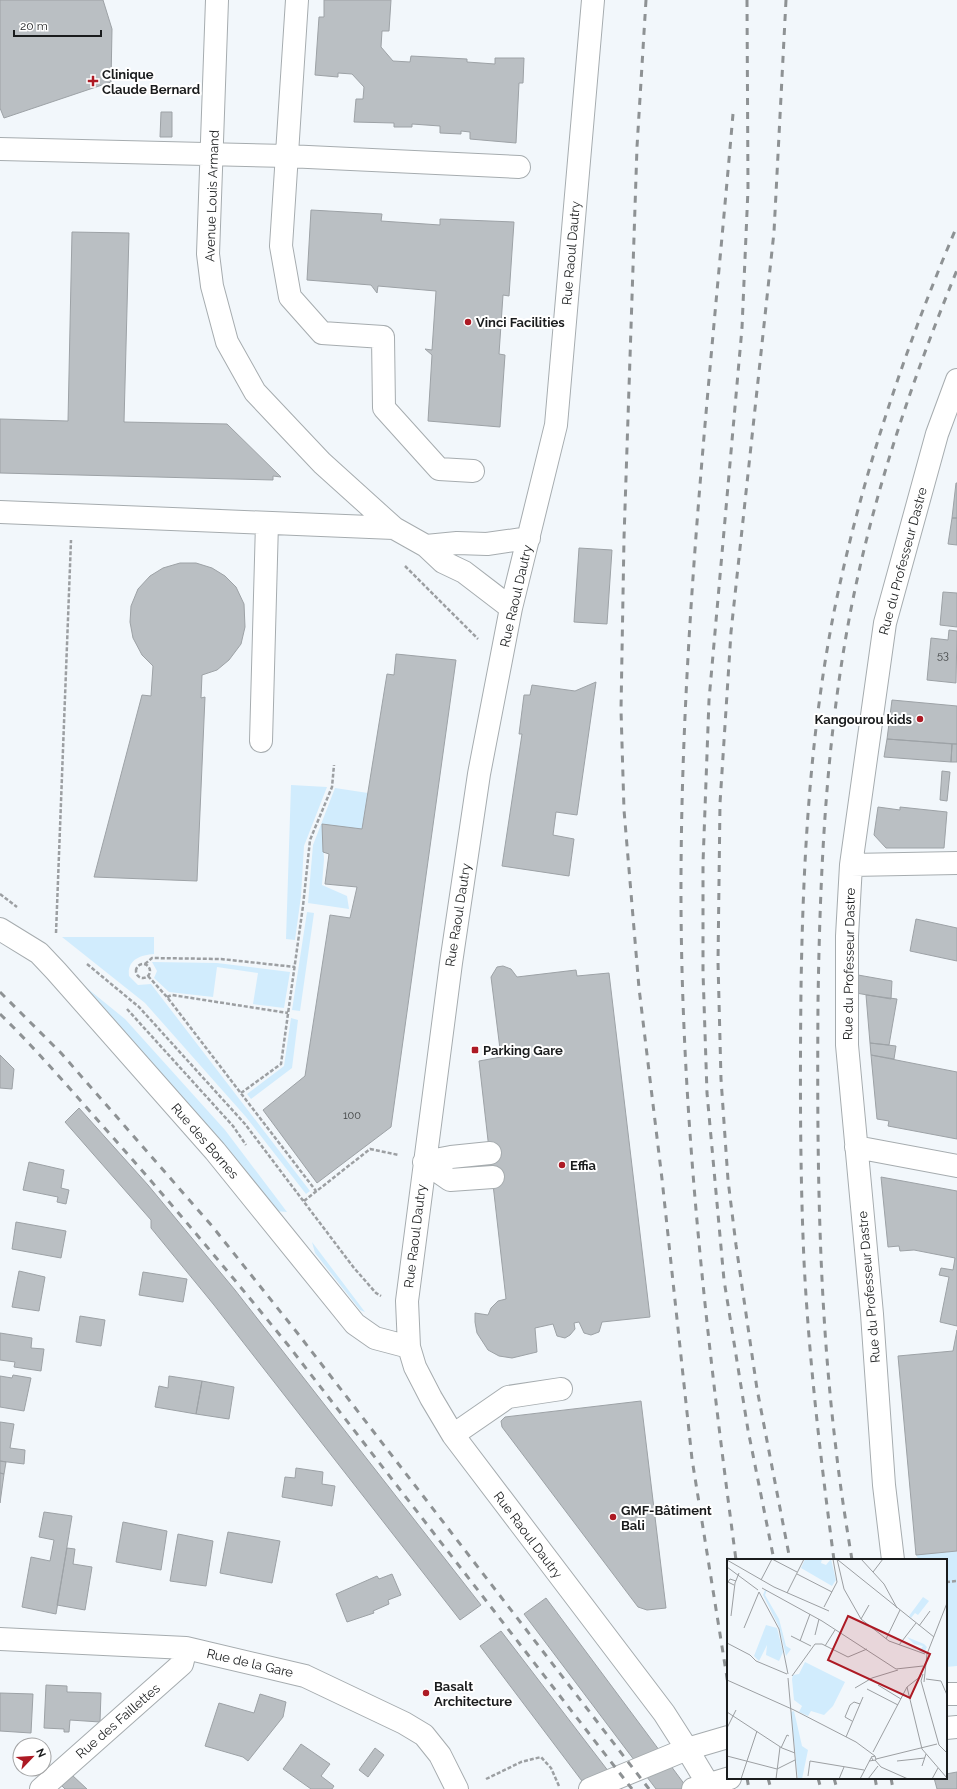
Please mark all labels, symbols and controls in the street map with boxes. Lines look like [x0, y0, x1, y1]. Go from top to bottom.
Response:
scale bar [14, 12, 101, 38]
text: 20 m [20, 19, 48, 33]
place label: Clinique Claude Bernard [102, 67, 200, 97]
marker: Clinique Claude Bernard [87, 75, 99, 87]
street label: Avenue Louis Armand [202, 130, 222, 262]
street label: Rue Raoul Dautry [559, 200, 583, 306]
place label: Vinci Facilities [476, 315, 565, 330]
marker: Vinci Facilities [463, 317, 473, 327]
street label: Rue du Professeur Dastre [876, 485, 930, 637]
street label: Rue Raoul Dautry [497, 543, 535, 649]
house number: 53 [937, 649, 949, 662]
place label: Kangourou kids [815, 712, 913, 727]
marker: Kangourou kids [915, 714, 925, 724]
street label: Rue Raoul Dautry [442, 862, 474, 968]
street label: Rue du Professeur Dastre [840, 887, 858, 1040]
place label: Parking Gare [483, 1043, 563, 1058]
marker: Parking Gare [470, 1045, 480, 1055]
street label: Rue des Bornes [168, 1100, 242, 1182]
house number: 100 [343, 1109, 361, 1122]
place label: Effia [570, 1158, 597, 1173]
marker: Effia [557, 1160, 567, 1170]
street label: Rue Raoul Dautry [401, 1183, 429, 1289]
street label: Rue du Professeur Dastre [855, 1210, 883, 1364]
street label: Rue Raoul Dautry [491, 1489, 565, 1581]
place label: GMF-Bâtiment Bali [621, 1503, 712, 1533]
marker: GMF-Bâtiment Bali [608, 1512, 618, 1522]
inset map [727, 1559, 947, 1779]
street label: Rue de la Gare [205, 1646, 295, 1680]
place label: Basalt Architecture [434, 1679, 512, 1709]
street label: Rue des Faillettes [73, 1680, 163, 1762]
marker: Basalt Architecture [421, 1688, 431, 1698]
north arrow [12, 1737, 52, 1777]
text: N [33, 1746, 48, 1760]

